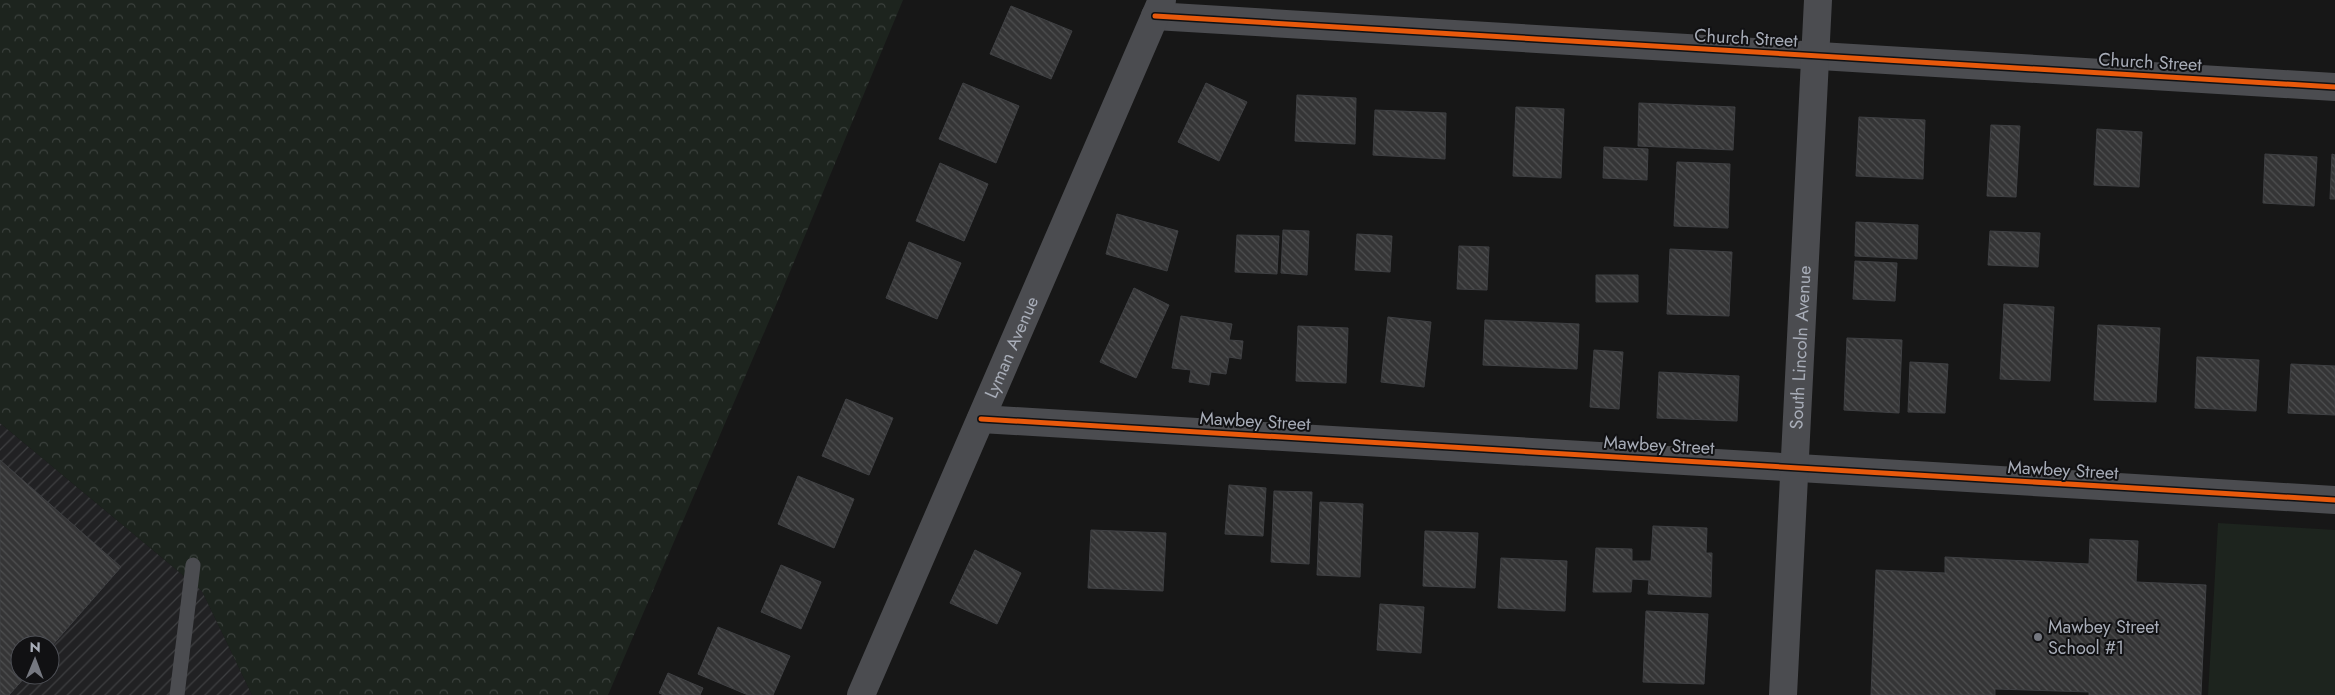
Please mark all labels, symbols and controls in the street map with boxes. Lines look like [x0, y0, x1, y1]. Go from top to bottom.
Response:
street label: Church Street [1694, 22, 1799, 54]
street label: Church Street [2098, 46, 2203, 78]
street label: South Lincoln Avenue [1783, 265, 1818, 430]
street label: Lyman Avenue [978, 292, 1045, 402]
street label: Mawbey Street [1199, 405, 1312, 437]
street label: Mawbey Street [1603, 429, 1716, 461]
street label: Mawbey Street [2007, 454, 2120, 486]
place label: Mawbey Street School #1 [2048, 614, 2160, 661]
marker: Mawbey Street School #1 [2032, 631, 2044, 643]
north arrow [10, 635, 60, 685]
text: N [29, 637, 41, 657]

